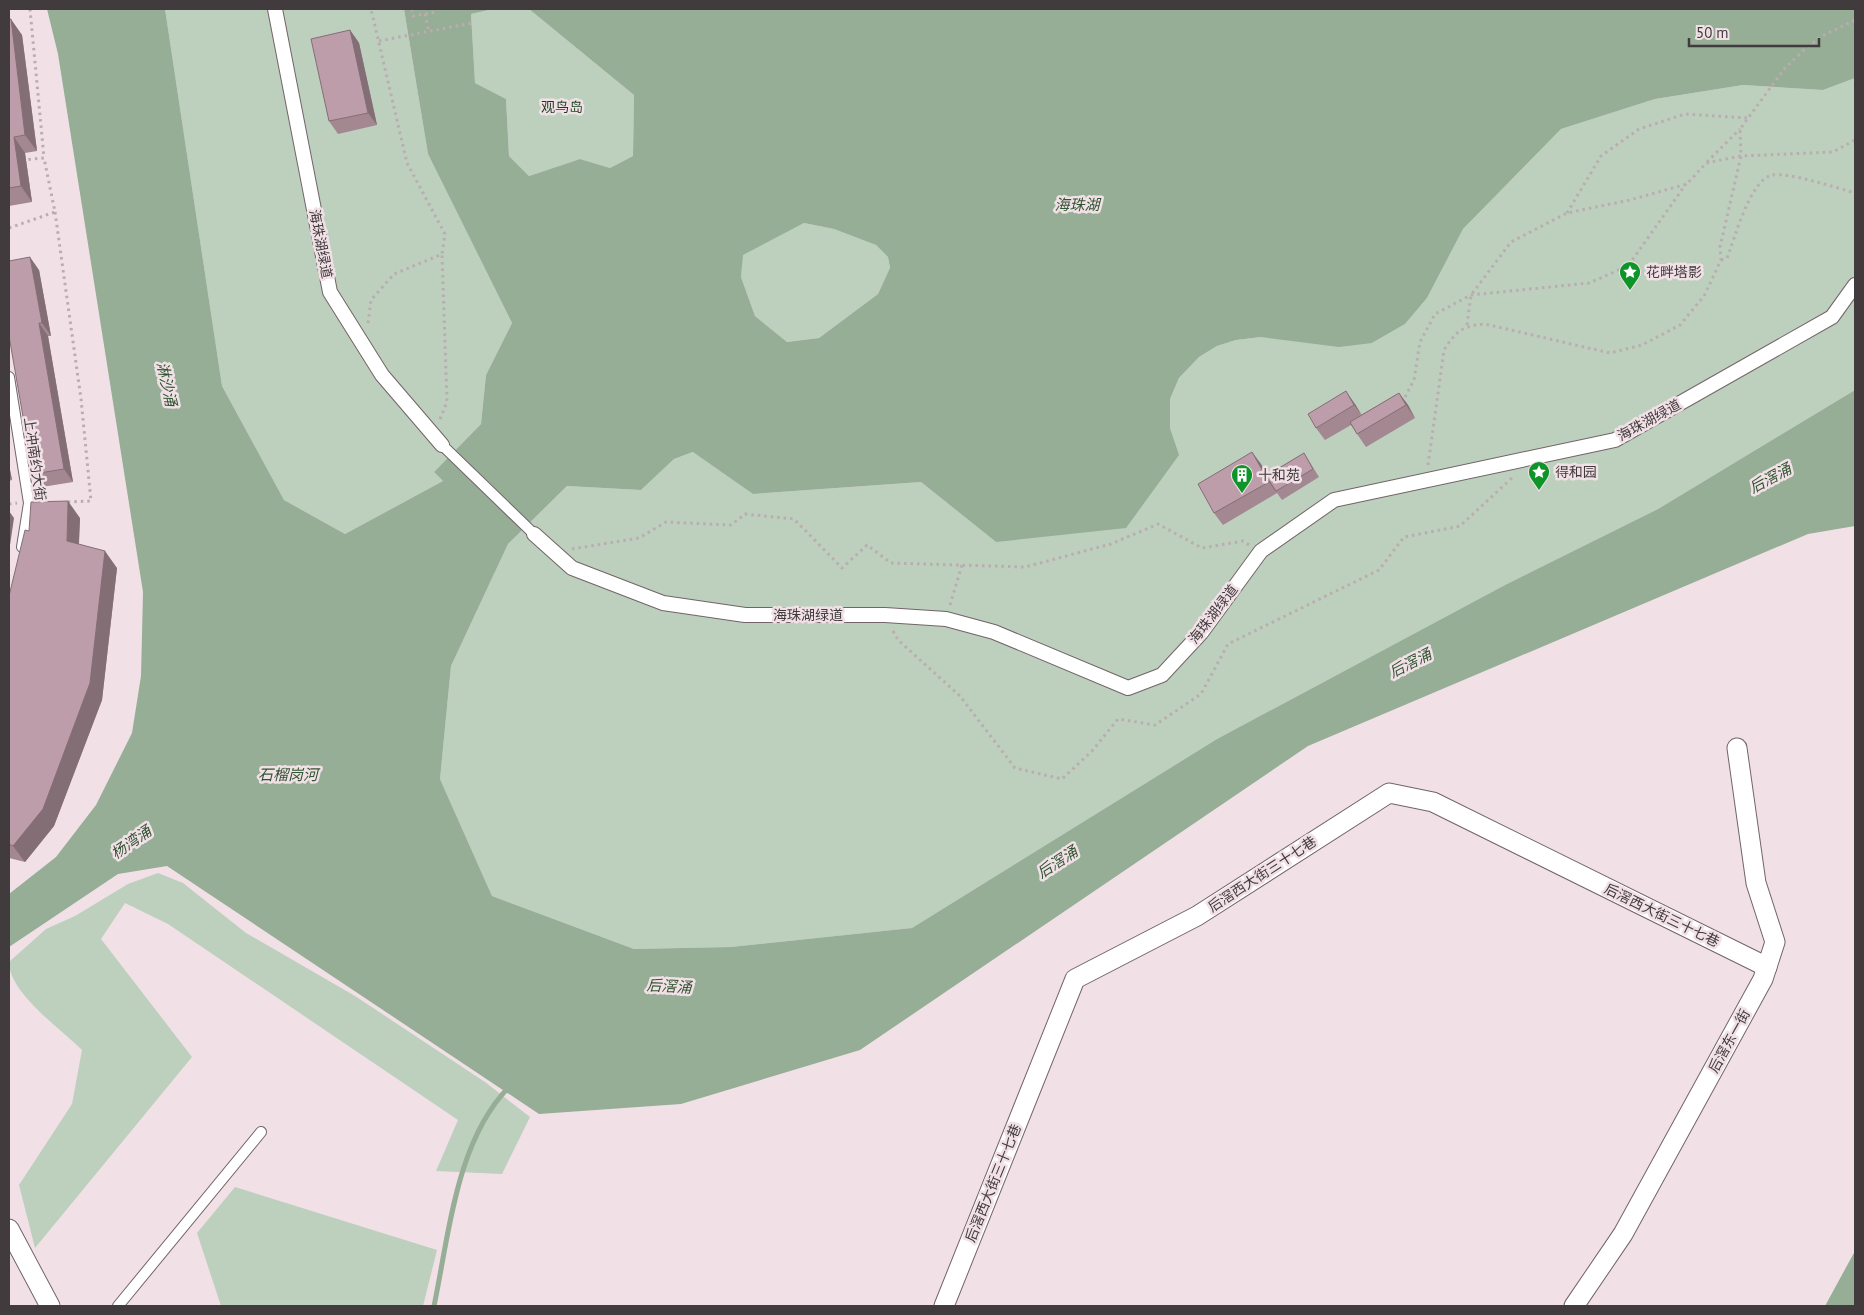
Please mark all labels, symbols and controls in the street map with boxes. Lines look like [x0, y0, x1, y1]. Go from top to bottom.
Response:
scale bar [1689, 15, 1819, 47]
text: 50 m [1696, 23, 1729, 42]
park label: 观鸟岛 [541, 98, 583, 116]
water label: 海珠湖 [1054, 195, 1101, 214]
street label: 海珠湖绿道 [305, 208, 337, 280]
place icon: 花畔塔影 [1618, 260, 1642, 291]
place label: 花畔塔影 [1646, 263, 1702, 281]
water label: 淋沙涌 [153, 360, 181, 410]
street label: 海珠湖绿道 [1614, 395, 1684, 445]
street label: 上冲南约大街 [20, 416, 50, 502]
water label: 后滘涌 [1746, 458, 1796, 497]
place icon: 得和园 [1527, 460, 1551, 491]
building icon: 十和苑 [1230, 463, 1254, 494]
place label: 得和园 [1555, 463, 1597, 481]
place label: 十和苑 [1258, 466, 1300, 484]
street label: 海珠湖绿道 [1184, 581, 1242, 647]
street label: 海珠湖绿道 [773, 606, 843, 624]
water label: 后滘涌 [1386, 643, 1436, 682]
water label: 石榴岗河 [258, 765, 321, 784]
water label: 杨湾涌 [107, 820, 157, 863]
street label: 后滘西大街三十七巷 [1204, 832, 1320, 916]
water label: 后滘涌 [1033, 841, 1083, 882]
street label: 后滘西大街三十七巷 [1601, 879, 1723, 951]
water label: 后滘涌 [646, 975, 694, 997]
street label: 后滘东一街 [1704, 1006, 1754, 1076]
street label: 后滘西大街三十七巷 [961, 1121, 1025, 1245]

